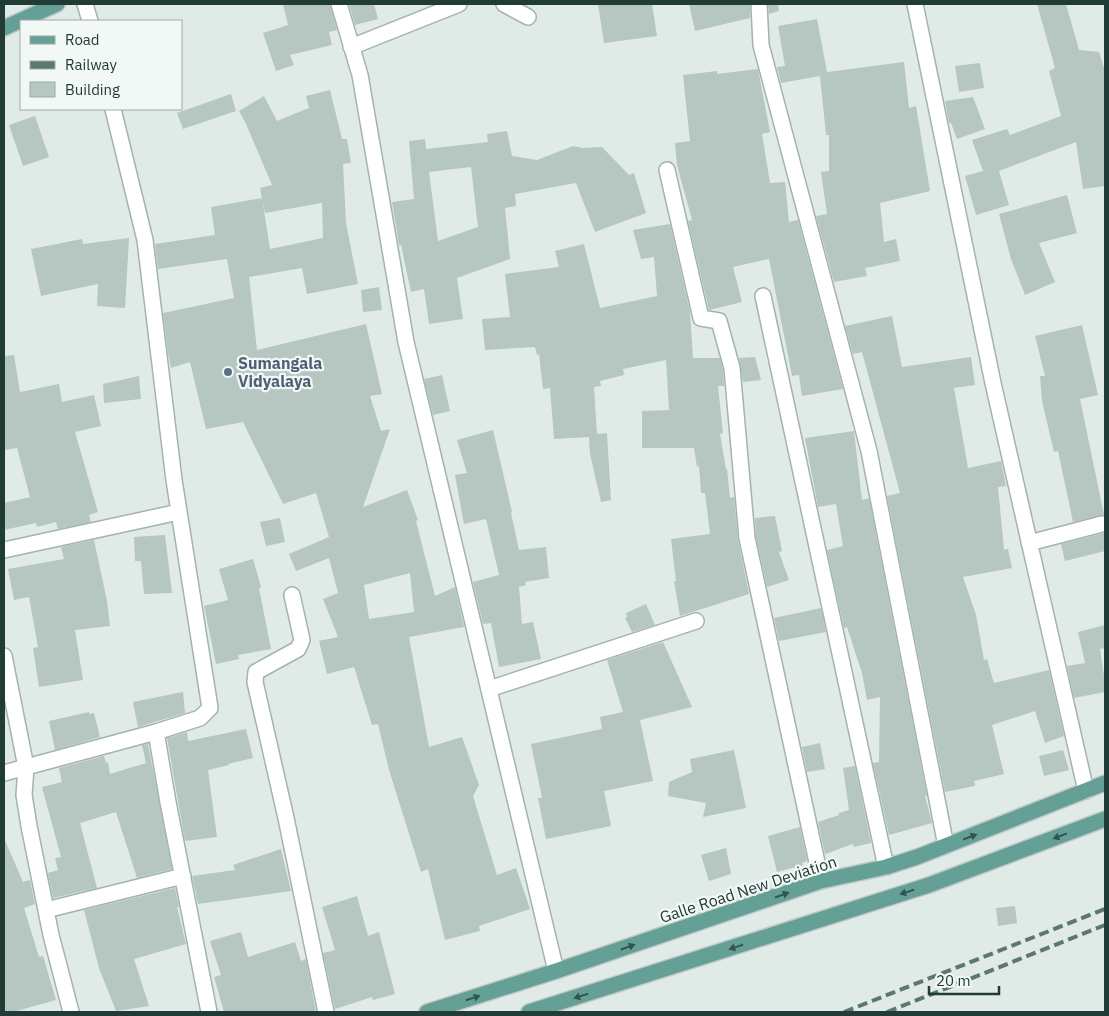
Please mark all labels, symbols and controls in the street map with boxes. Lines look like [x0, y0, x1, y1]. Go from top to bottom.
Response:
legend [20, 20, 182, 110]
text: Road [65, 30, 100, 49]
text: Railway [65, 55, 118, 74]
text: Building [65, 80, 120, 99]
place label: Sumangala Vidyalaya [238, 353, 322, 391]
marker: Sumangala Vidyalaya [222, 366, 234, 378]
one-way arrow [963, 832, 977, 840]
one-way arrow [1052, 833, 1067, 840]
street label: Galle Road New Deviation [657, 851, 839, 927]
one-way arrow [900, 889, 915, 896]
one-way arrow [774, 890, 789, 898]
one-way arrow [620, 943, 635, 950]
one-way arrow [728, 943, 743, 951]
scale bar [929, 964, 999, 996]
text: 20 m [936, 971, 971, 990]
one-way arrow [573, 992, 588, 1000]
one-way arrow [466, 993, 481, 1001]

